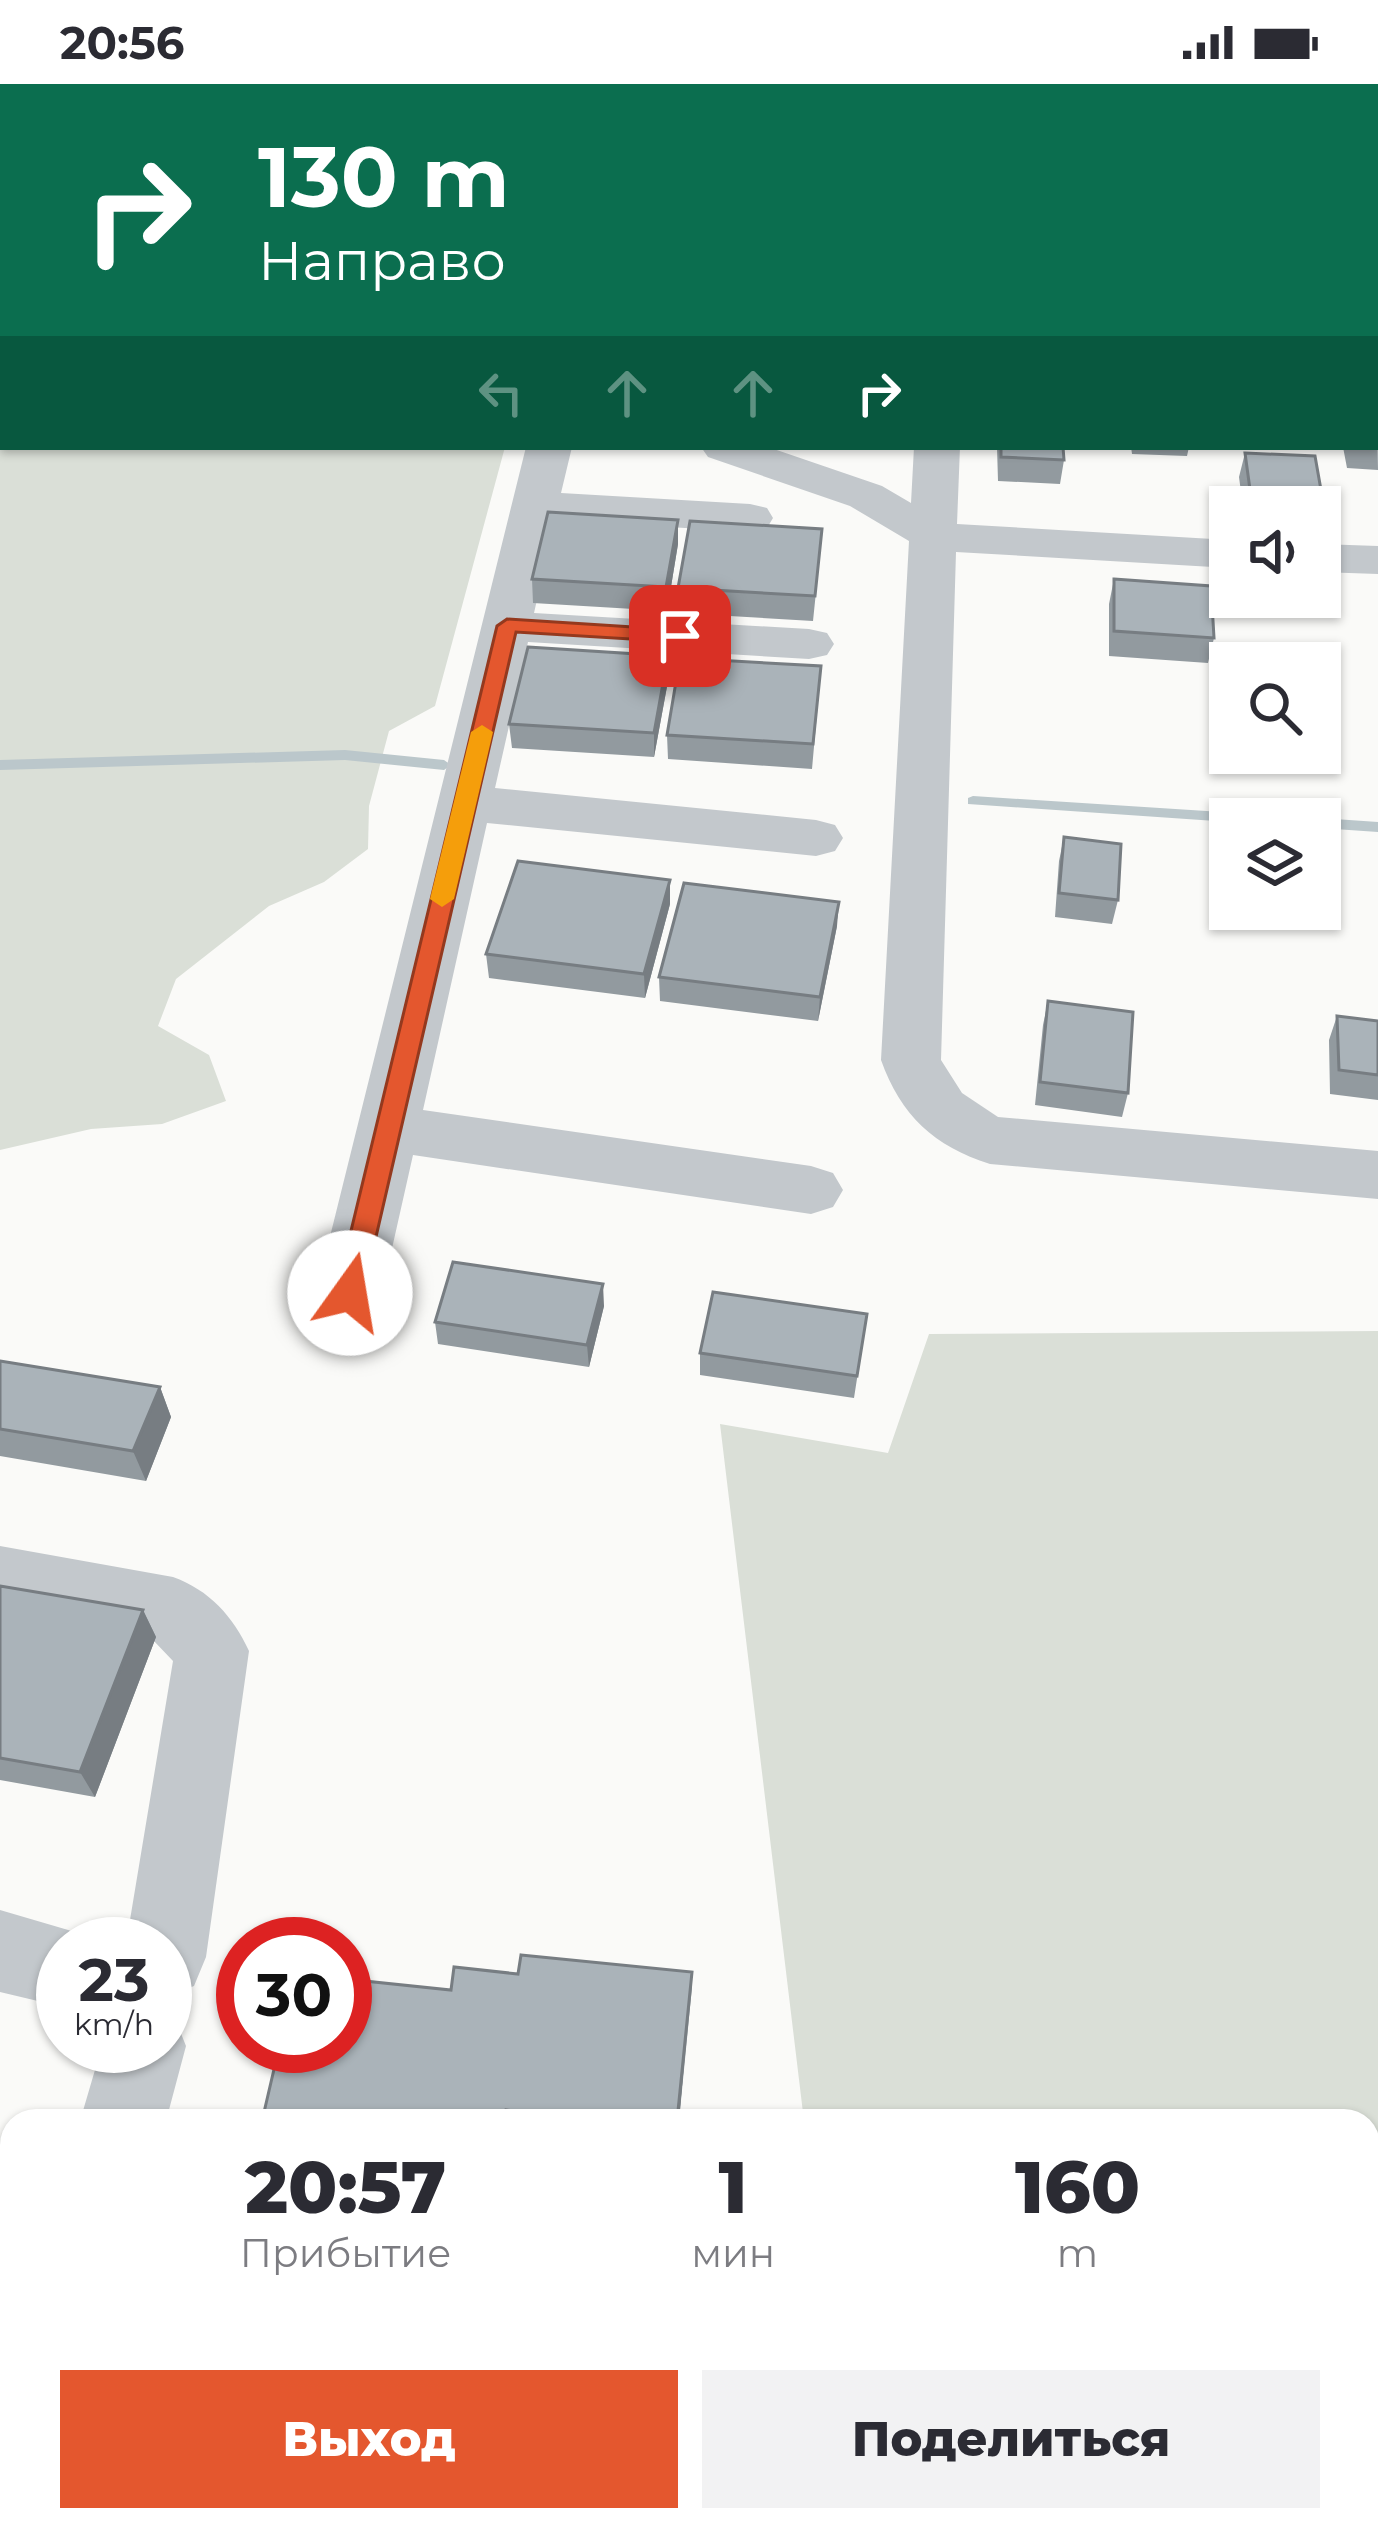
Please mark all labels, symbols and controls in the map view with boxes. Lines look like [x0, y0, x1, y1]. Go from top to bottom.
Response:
text: 20:56 [60, 15, 184, 70]
text: 130 m [258, 126, 510, 228]
icon: right [60, 132, 216, 288]
text: Направо [258, 228, 506, 294]
icon: left [468, 360, 534, 426]
icon: ahead [594, 360, 660, 426]
icon: ahead [720, 360, 786, 426]
icon: right [846, 360, 912, 426]
map controls [1209, 486, 1341, 930]
button: sound [1209, 486, 1341, 618]
pin [629, 585, 731, 687]
icon: arrive [647, 603, 713, 669]
button: search [1209, 642, 1341, 774]
button: layers [1209, 798, 1341, 930]
position arrow [287, 1230, 413, 1356]
speed limit sign: 30 [216, 1917, 372, 2073]
text: 23 [79, 1943, 149, 2016]
text: km/h [74, 2006, 154, 2043]
text: 20:57 [245, 2143, 446, 2231]
text: 1 [719, 2143, 748, 2231]
text: 160 [1015, 2143, 1140, 2231]
text: Прибытие [240, 2229, 451, 2277]
text: мин [691, 2229, 775, 2277]
text: m [1057, 2229, 1098, 2277]
button: Выход [60, 2370, 678, 2508]
button: Поделиться [702, 2370, 1320, 2508]

